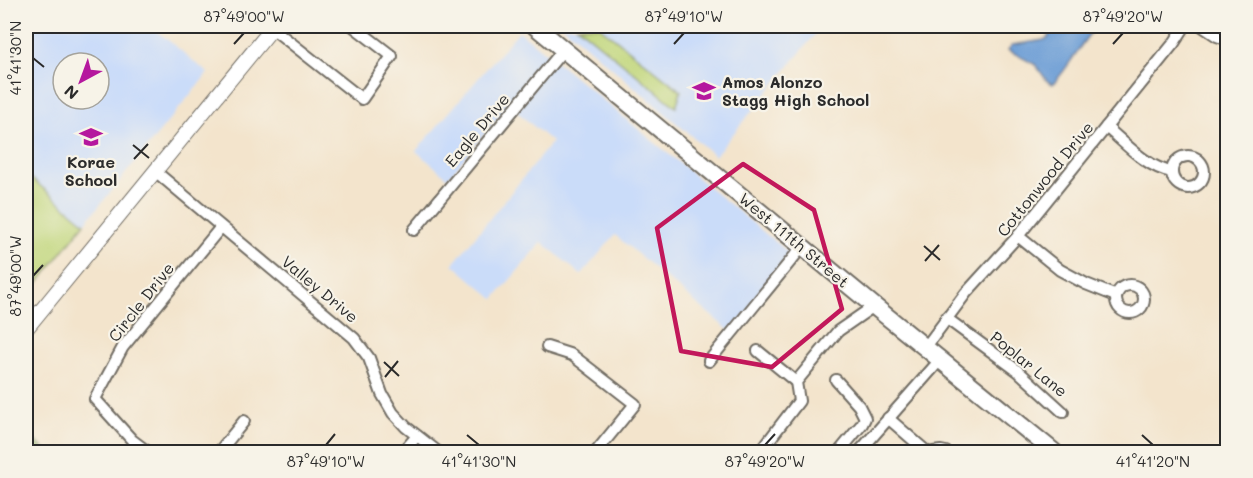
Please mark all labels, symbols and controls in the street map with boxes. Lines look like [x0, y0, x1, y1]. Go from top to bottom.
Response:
text: 87°49'00"W [203, 6, 285, 26]
text: 87°49'10"W [645, 6, 723, 26]
text: 87°49'20"W [1083, 6, 1163, 26]
text: 41°41'30"N [5, 21, 25, 95]
north arrow [51, 51, 111, 111]
place label: Amos Alonzo Stagg High School [722, 71, 869, 110]
school or university icon: Amos Alonzo Stagg High School [691, 78, 717, 104]
text: N [59, 81, 82, 105]
street label: Eagle Drive [440, 89, 514, 171]
street label: Cottonwood Drive [992, 117, 1098, 241]
school or university icon: Korae School [78, 124, 104, 150]
place label: Korae School [65, 151, 117, 190]
street label: West 111th Street [735, 187, 854, 292]
text: 87°49'00"W [5, 235, 25, 317]
street label: Valley Drive [278, 250, 363, 327]
street label: Circle Drive [103, 258, 178, 346]
street label: Poplar Lane [986, 326, 1072, 401]
text: 87°49'10"W [287, 451, 365, 471]
text: 41°41'30"N [442, 451, 516, 471]
text: 87°49'20"W [725, 451, 805, 471]
text: 41°41'20"N [1116, 451, 1190, 471]

